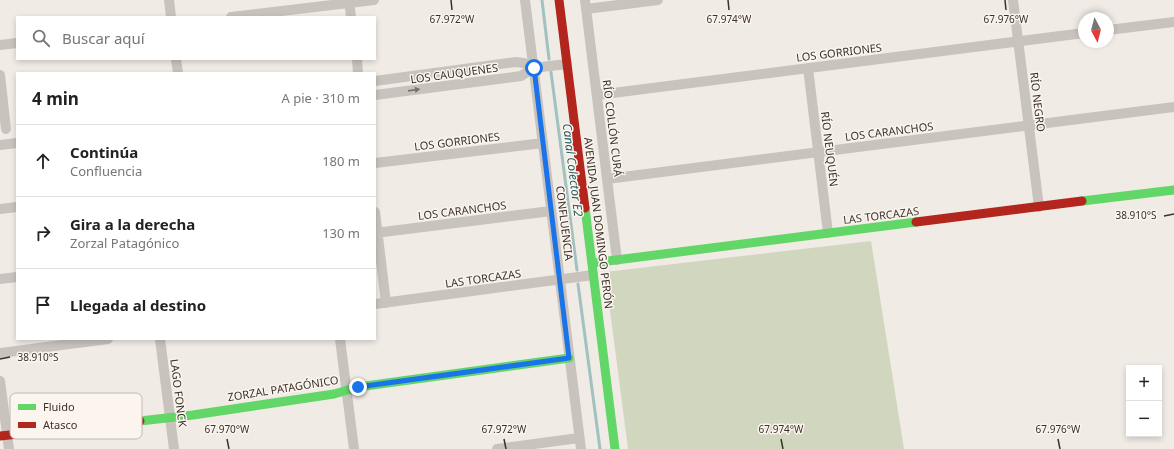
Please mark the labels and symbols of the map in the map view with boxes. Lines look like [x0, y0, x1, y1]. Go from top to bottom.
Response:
text: 67.972°W [430, 12, 475, 26]
text: 67.974°W [707, 12, 752, 26]
text: 67.976°W [984, 12, 1029, 26]
north arrow [1078, 12, 1114, 48]
street label: LOS GORRIONES [795, 39, 883, 65]
street label: LOS CAUQUENES [409, 59, 499, 87]
route start [525, 59, 543, 77]
street label: RÍO NEGRO [1027, 71, 1049, 133]
street label: RÍO COLLÓN CURÁ [600, 79, 626, 178]
one-way arrow [408, 87, 420, 93]
street label: RÍO NEUQUÉN [818, 111, 842, 187]
street label: LOS CARANCHOS [844, 118, 934, 144]
water label: Canal Colector E2 [559, 123, 587, 218]
street label: LOS GORRIONES [413, 128, 501, 154]
street label: AVENIDA JUAN DOMINGO PERÓN [581, 136, 617, 310]
street label: CONFLUENCIA [553, 185, 577, 262]
street label: LOS CARANCHOS [417, 197, 507, 223]
street label: LAS TORCAZAS [842, 203, 920, 227]
text: 38.910°S [1115, 208, 1157, 222]
street label: LAS TORCAZAS [444, 265, 522, 291]
text: 38.910°S [17, 350, 59, 364]
street label: LAGO FONCK [167, 358, 191, 428]
street label: ZORZAL PATAGÓNICO [226, 372, 340, 404]
route end [349, 378, 367, 396]
legend [10, 393, 142, 439]
text: Fluido [43, 399, 75, 414]
text: Atasco [43, 417, 78, 432]
text: 67.970°W [205, 422, 250, 436]
text: 67.972°W [482, 422, 527, 436]
text: 67.974°W [759, 422, 804, 436]
text: 67.976°W [1036, 422, 1081, 436]

